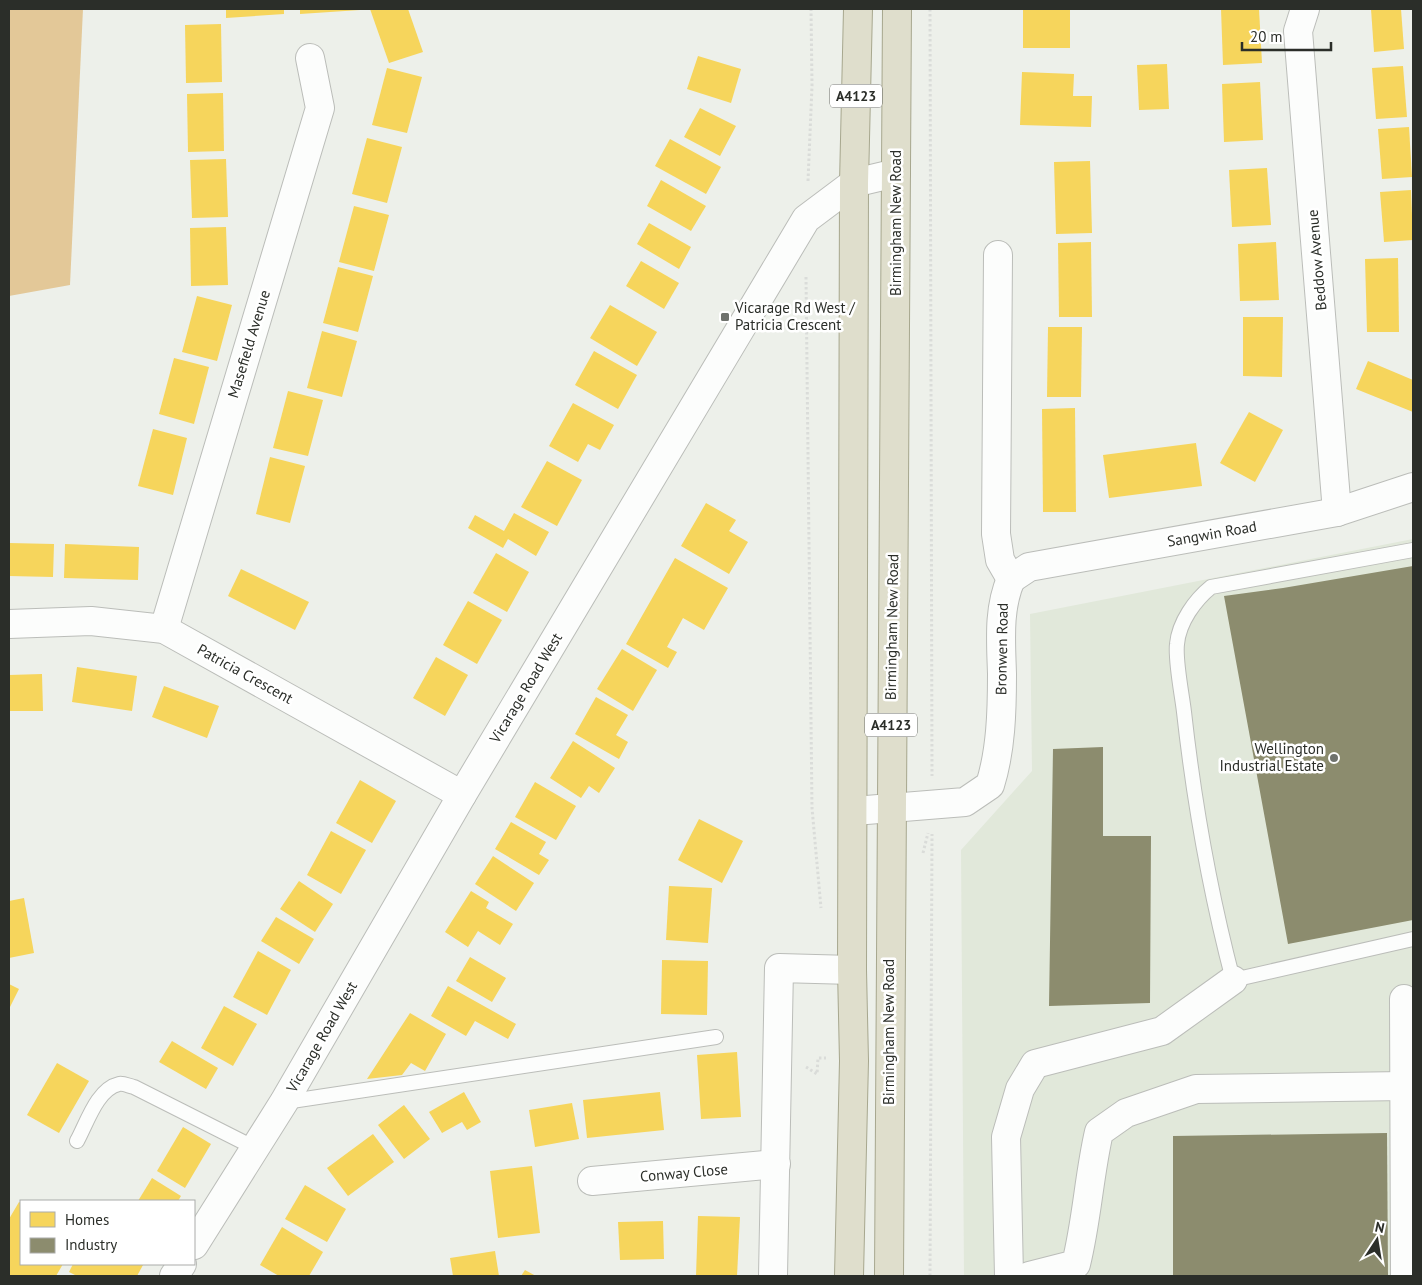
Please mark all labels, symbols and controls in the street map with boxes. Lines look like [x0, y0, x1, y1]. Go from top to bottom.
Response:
scale bar [1242, 20, 1331, 52]
text: 20 m [1250, 27, 1283, 46]
road number: A4123 [830, 84, 882, 108]
street label: Birmingham New Road [886, 150, 905, 296]
street label: Beddow Avenue [1303, 209, 1330, 311]
street label: Masefield Avenue [223, 288, 274, 400]
place label: Vicarage Rd West / Patricia Crescent [734, 298, 855, 334]
marker: Vicarage Rd West / Patricia Crescent [719, 311, 731, 323]
street label: Sangwin Road [1166, 516, 1258, 551]
street label: Birmingham New Road [881, 554, 902, 700]
street label: Bronwen Road [991, 603, 1012, 695]
street label: Vicarage Road West [485, 629, 566, 747]
street label: Patricia Crescent [194, 639, 296, 708]
road number: A4123 [865, 714, 917, 736]
place label: Wellington Industrial Estate [1220, 739, 1324, 775]
marker: Wellington Industrial Estate [1328, 752, 1340, 764]
street label: Birmingham New Road [879, 959, 898, 1105]
street label: Vicarage Road West [282, 978, 361, 1097]
street label: Conway Close [639, 1159, 729, 1186]
legend [20, 1200, 195, 1265]
text: Homes [65, 1210, 109, 1229]
north arrow [1352, 1215, 1402, 1265]
text: N [1373, 1218, 1386, 1237]
text: Industry [65, 1235, 117, 1254]

